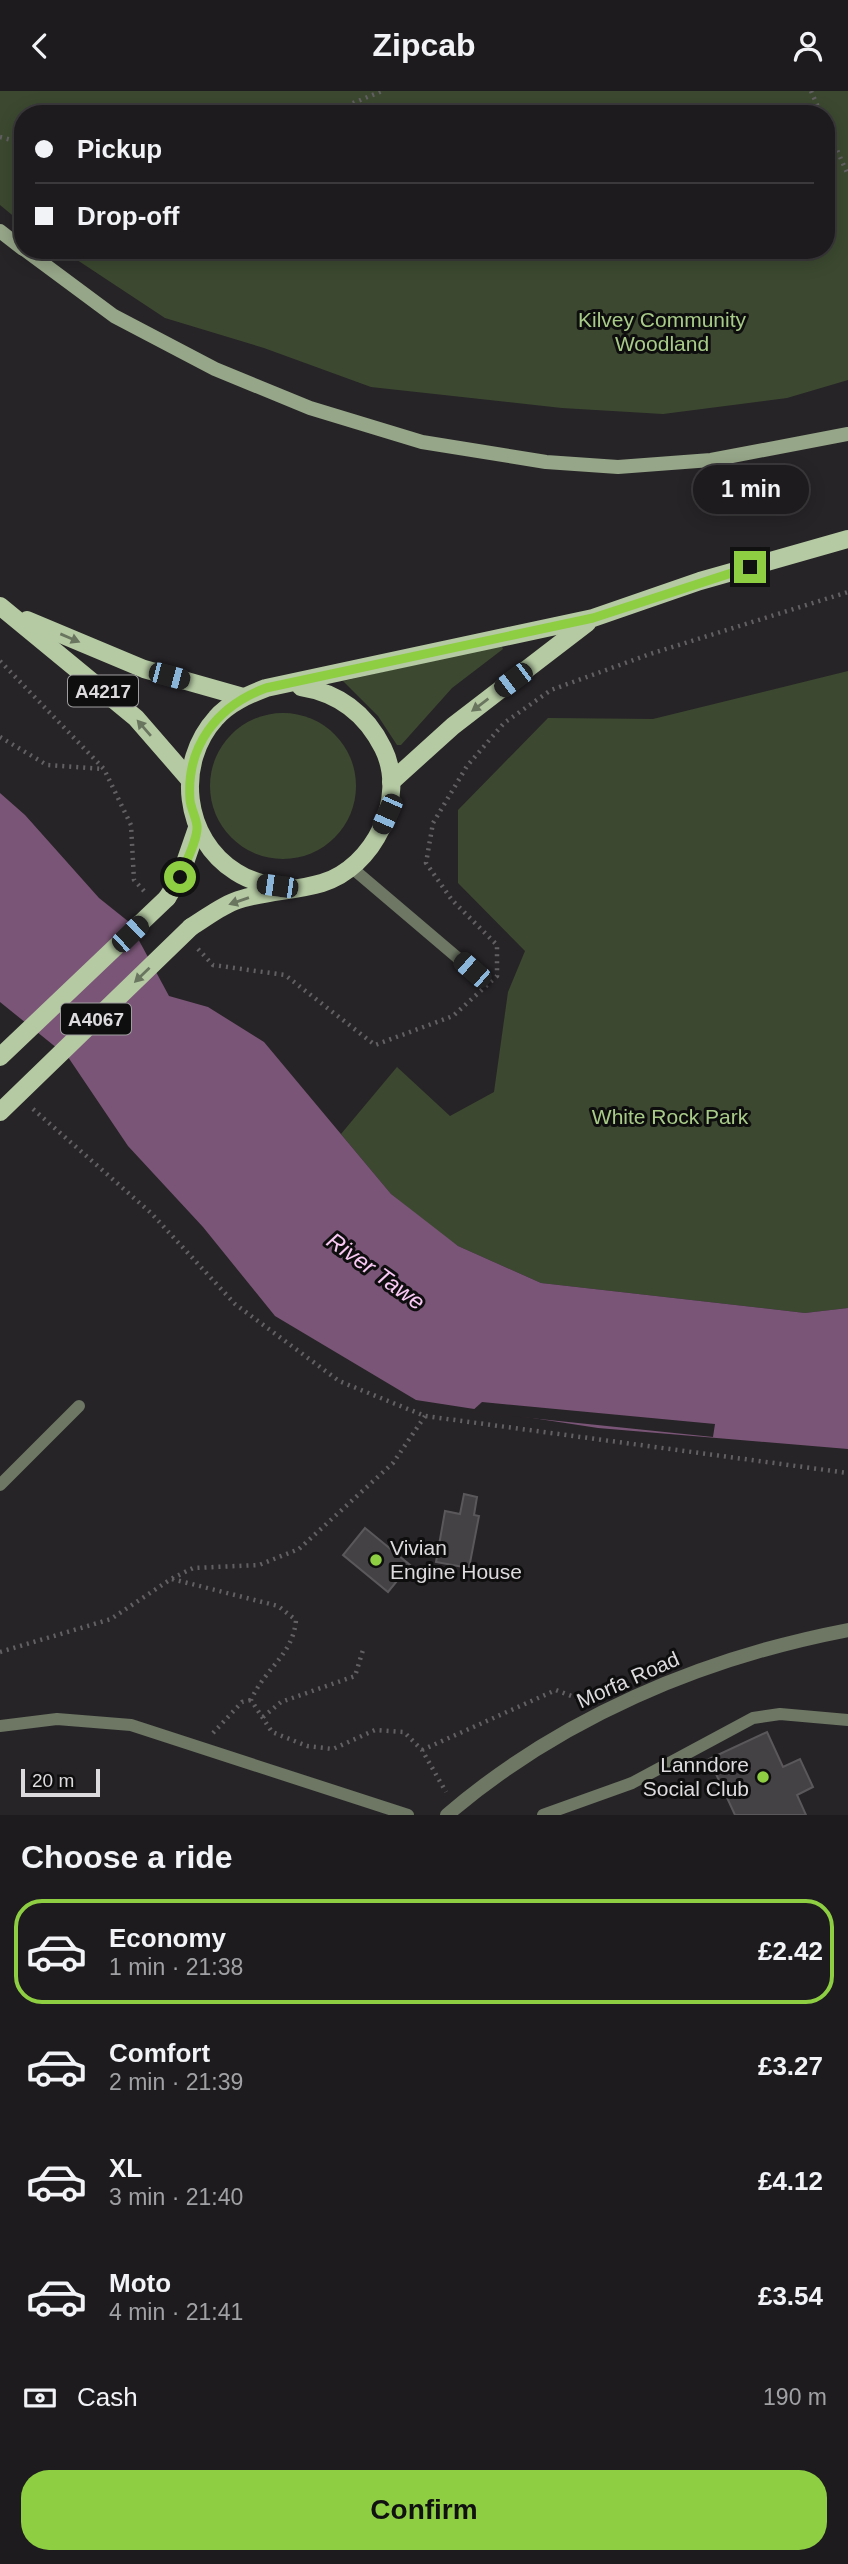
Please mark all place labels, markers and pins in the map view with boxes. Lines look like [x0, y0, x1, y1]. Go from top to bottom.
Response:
place label: Vivian Engine House [390, 1536, 522, 1583]
marker: Vivian Engine House [368, 1552, 384, 1568]
place label: Lanndore Social Club [643, 1753, 749, 1800]
marker: Lanndore Social Club [755, 1769, 771, 1785]

